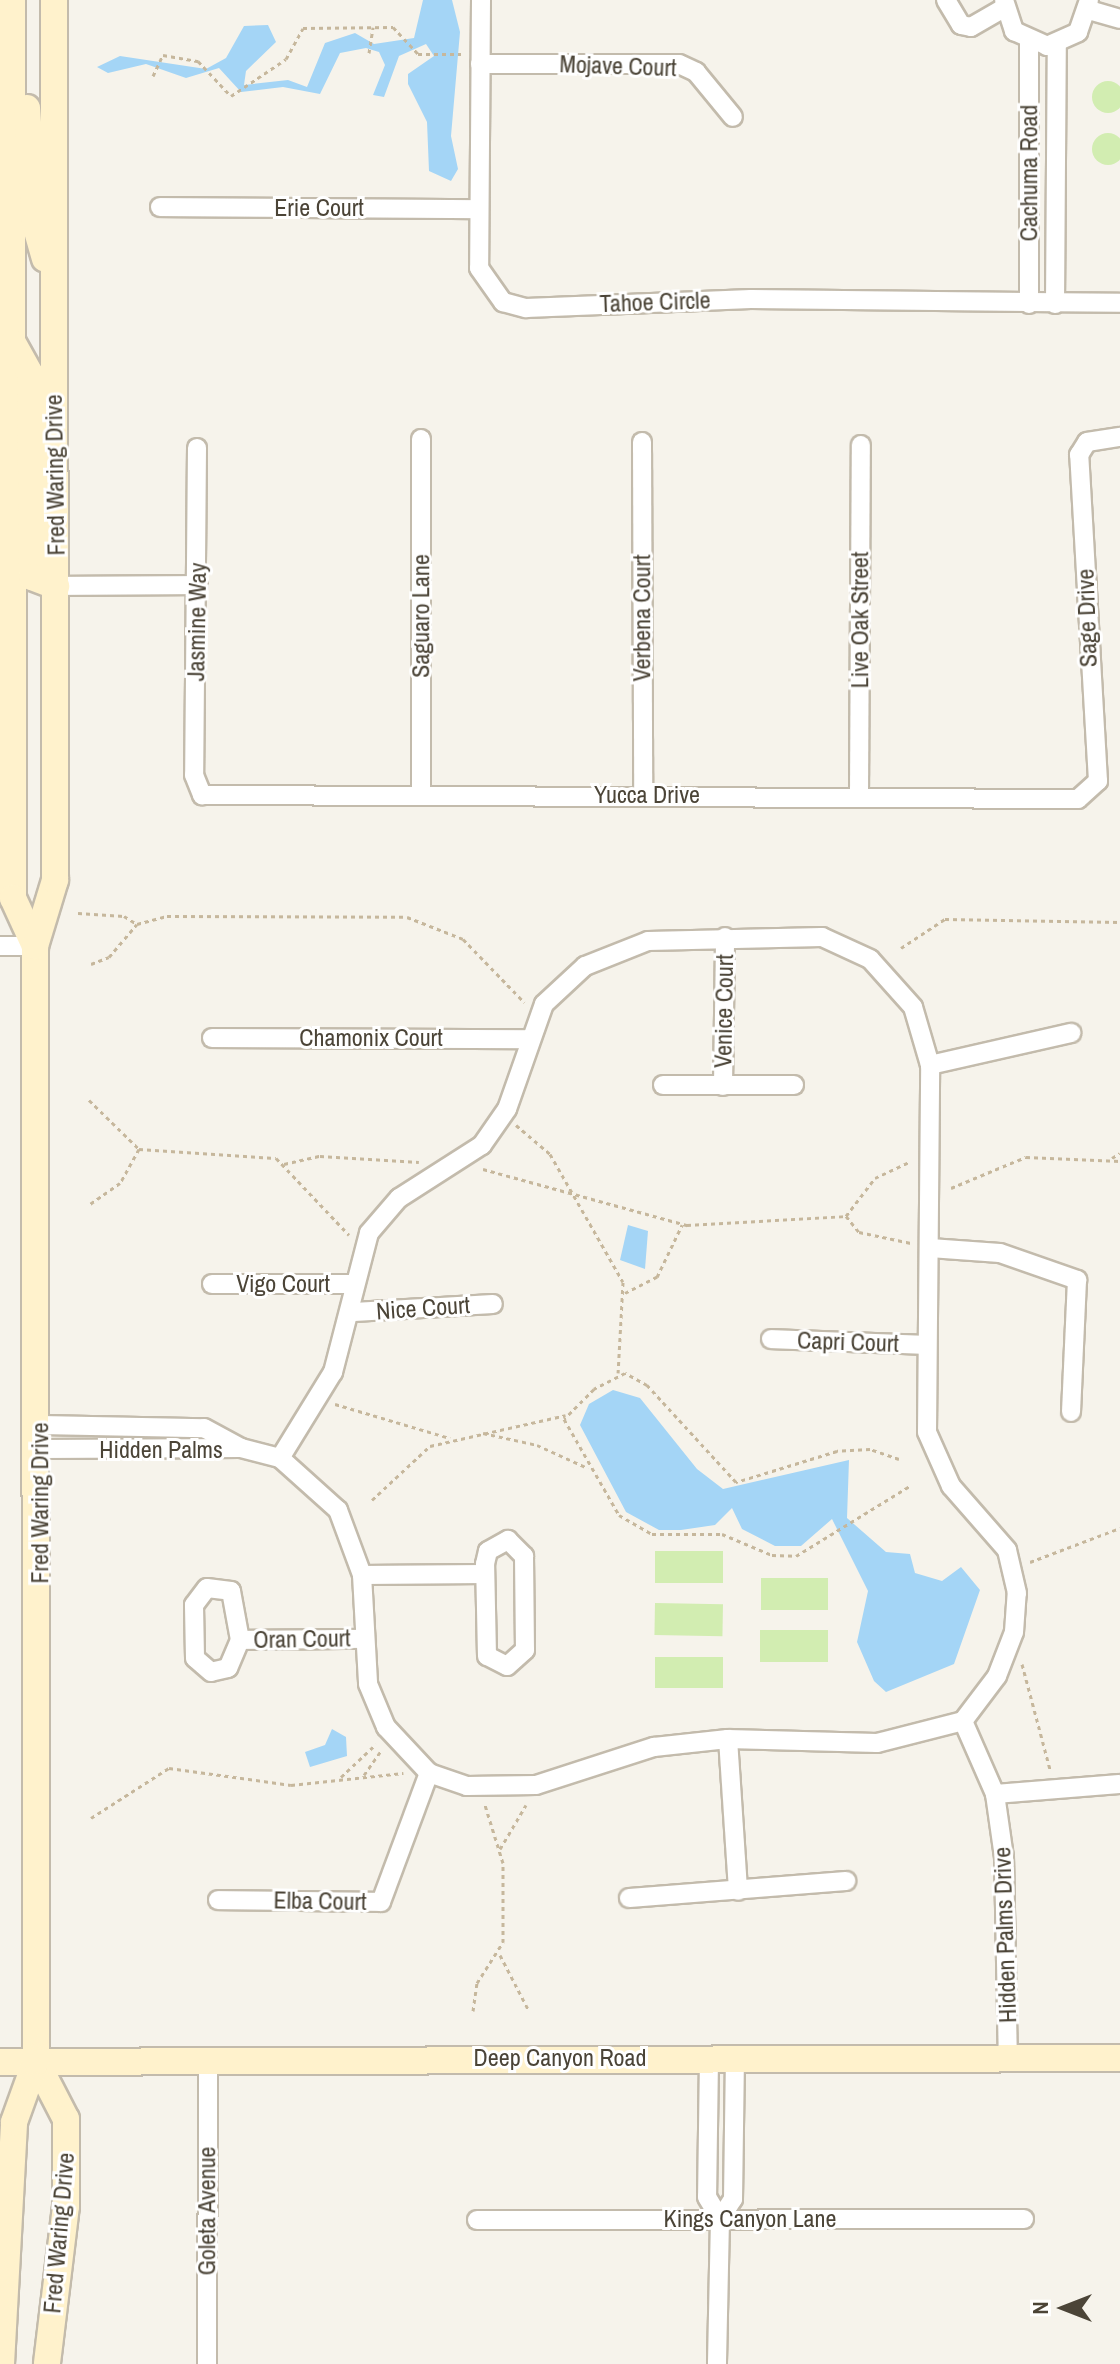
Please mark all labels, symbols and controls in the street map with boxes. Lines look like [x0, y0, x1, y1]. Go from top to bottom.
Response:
street label: Mojave Court [559, 50, 677, 82]
street label: Cachuma Road [1015, 105, 1043, 241]
street label: Erie Court [274, 194, 364, 222]
street label: Tahoe Circle [599, 286, 711, 318]
street label: Fred Waring Drive [39, 394, 71, 556]
street label: Live Oak Street [846, 552, 874, 688]
street label: Saguaro Lane [407, 554, 435, 678]
street label: Verbena Court [628, 555, 656, 681]
street label: Jasmine Way [182, 563, 212, 681]
street label: Sage Drive [1071, 568, 1103, 668]
street label: Yucca Drive [594, 781, 700, 809]
street label: Venice Court [709, 954, 739, 1068]
street label: Chamonix Court [299, 1024, 443, 1052]
street label: Vigo Court [236, 1270, 330, 1298]
street label: Nice Court [375, 1290, 471, 1326]
street label: Capri Court [797, 1326, 899, 1358]
street label: Fred Waring Drive [26, 1422, 54, 1584]
street label: Hidden Palms [99, 1436, 223, 1464]
street label: Oran Court [253, 1624, 351, 1654]
street label: Hidden Palms Drive [988, 1847, 1022, 2023]
street label: Elba Court [273, 1886, 367, 1916]
street label: Deep Canyon Road [474, 2044, 646, 2072]
street label: Goleta Avenue [193, 2146, 221, 2276]
street label: Fred Waring Drive [38, 2151, 80, 2315]
street label: Kings Canyon Lane [664, 2205, 836, 2233]
north arrow [1024, 2268, 1104, 2348]
text: N [1025, 2301, 1055, 2315]

